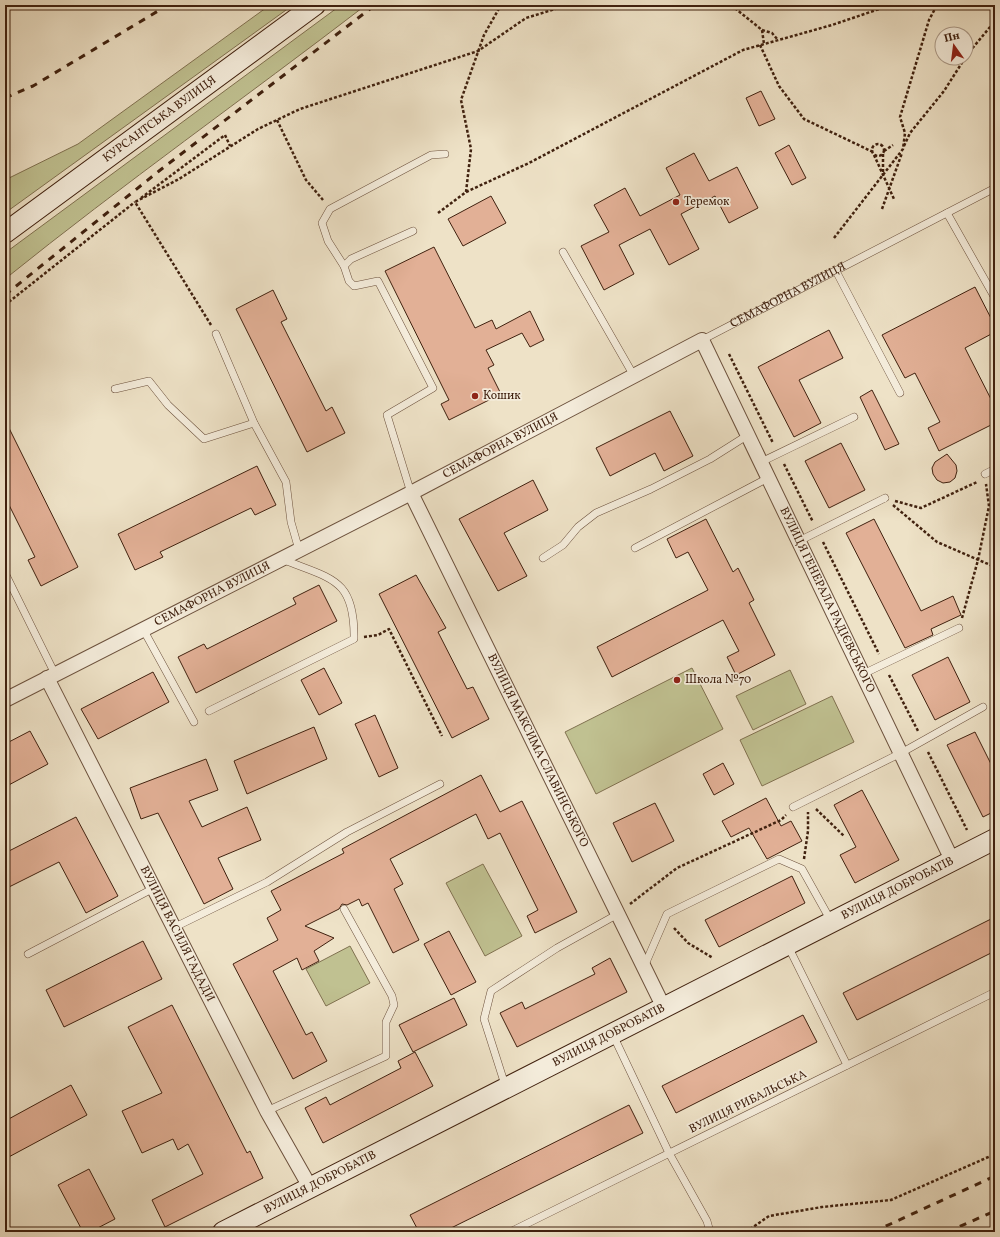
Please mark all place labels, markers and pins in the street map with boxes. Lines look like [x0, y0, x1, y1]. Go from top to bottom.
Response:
place label: Теремок [684, 194, 730, 210]
marker: Теремок [671, 197, 681, 207]
place label: Кошик [483, 388, 521, 404]
marker: Кошик [470, 391, 480, 401]
place label: Школа №70 [685, 672, 751, 688]
marker: Школа №70 [672, 675, 682, 685]

